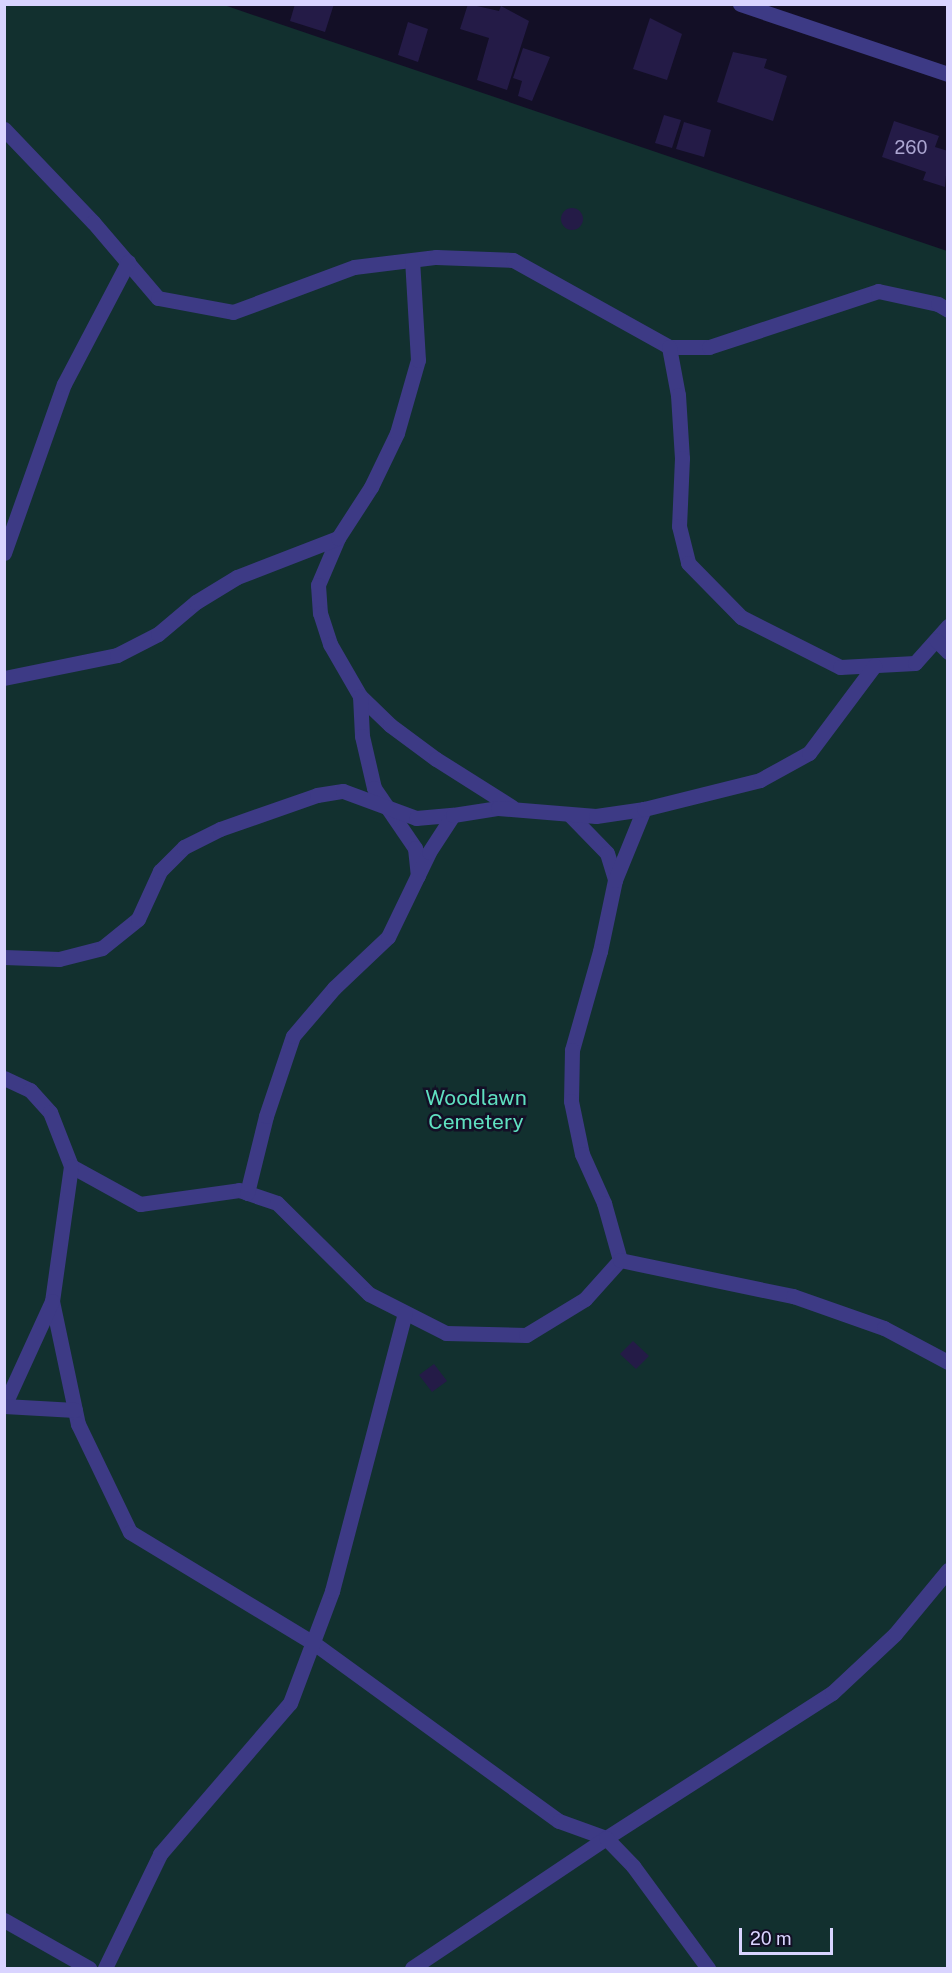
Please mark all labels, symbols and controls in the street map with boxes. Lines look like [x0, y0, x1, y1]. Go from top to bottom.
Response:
house number: 260 [895, 137, 927, 159]
park label: Woodlawn Cemetery [425, 1085, 527, 1135]
scale bar [742, 1916, 836, 1954]
text: 20 m [750, 1928, 792, 1949]

